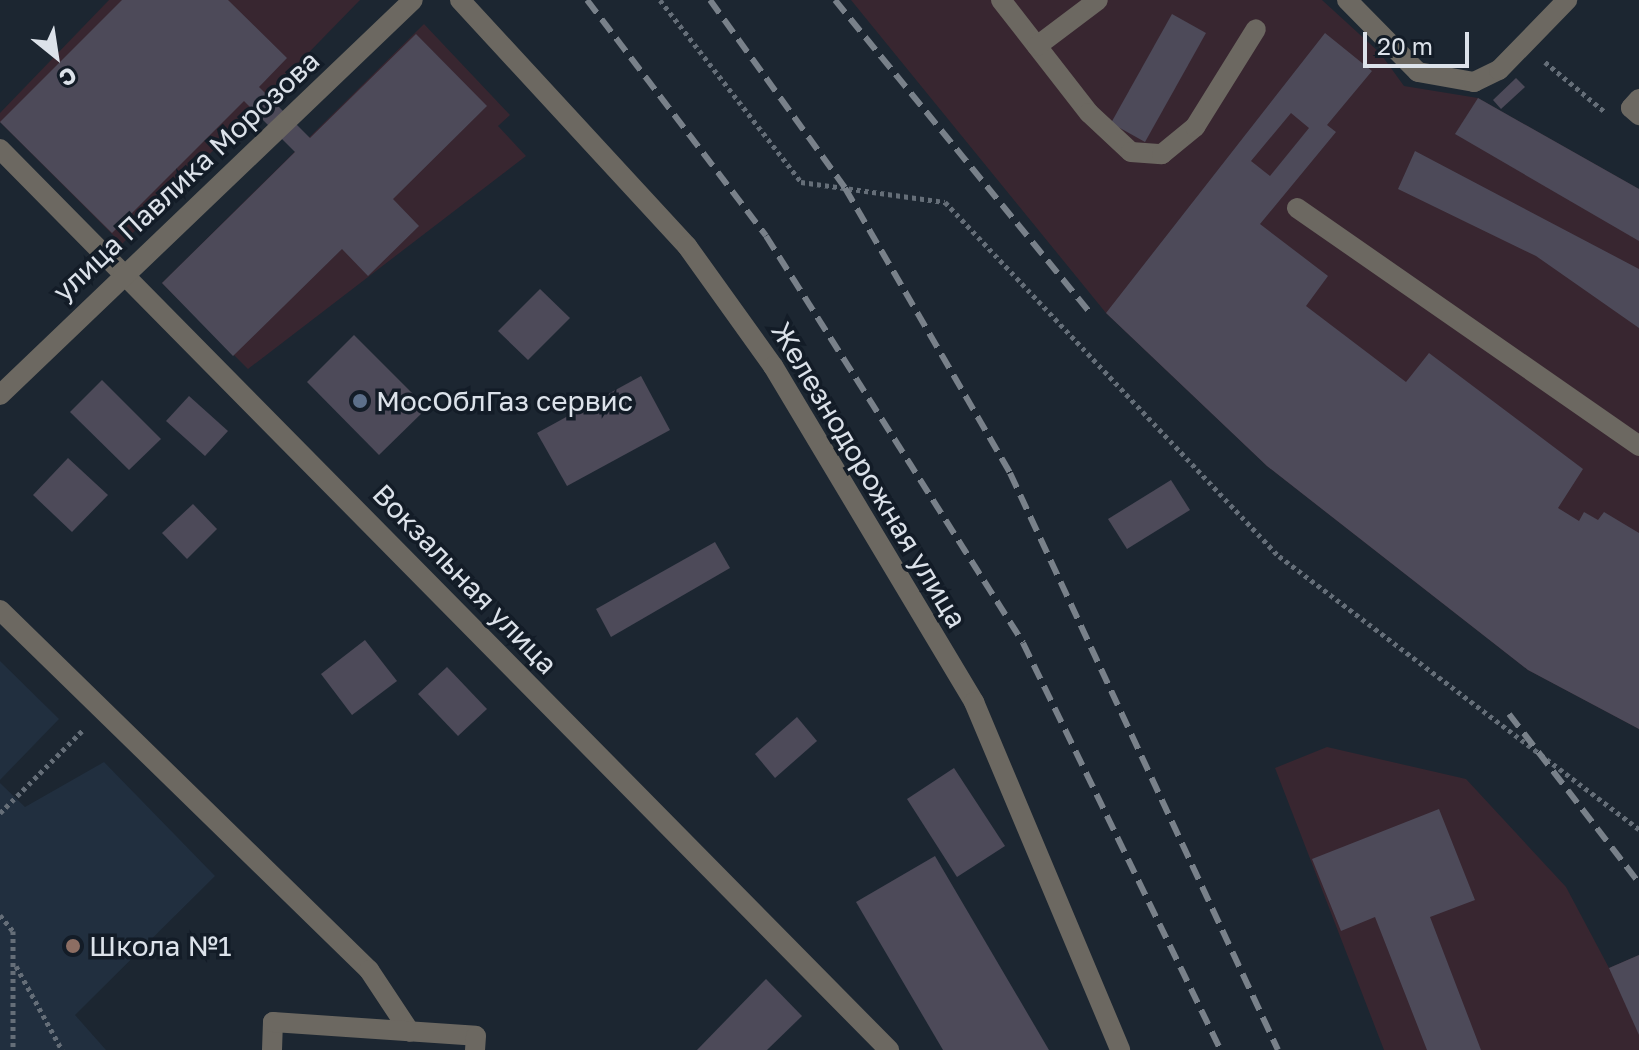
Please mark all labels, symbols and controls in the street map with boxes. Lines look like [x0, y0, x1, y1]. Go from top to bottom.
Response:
north arrow [16, 16, 96, 96]
scale bar [1367, 16, 1473, 66]
text: 20 m [1377, 31, 1433, 60]
street label: улица Павлика Морозова [46, 44, 326, 308]
text: С [55, 62, 82, 93]
street label: Железнодорожная улица [764, 316, 974, 634]
place label: МосОблГаз сервис [376, 384, 633, 418]
marker: МосОблГаз сервис [351, 392, 369, 410]
street label: Вокзальная улица [366, 477, 564, 681]
place label: Школа №1 [89, 929, 232, 963]
marker: Школа №1 [64, 937, 82, 955]

